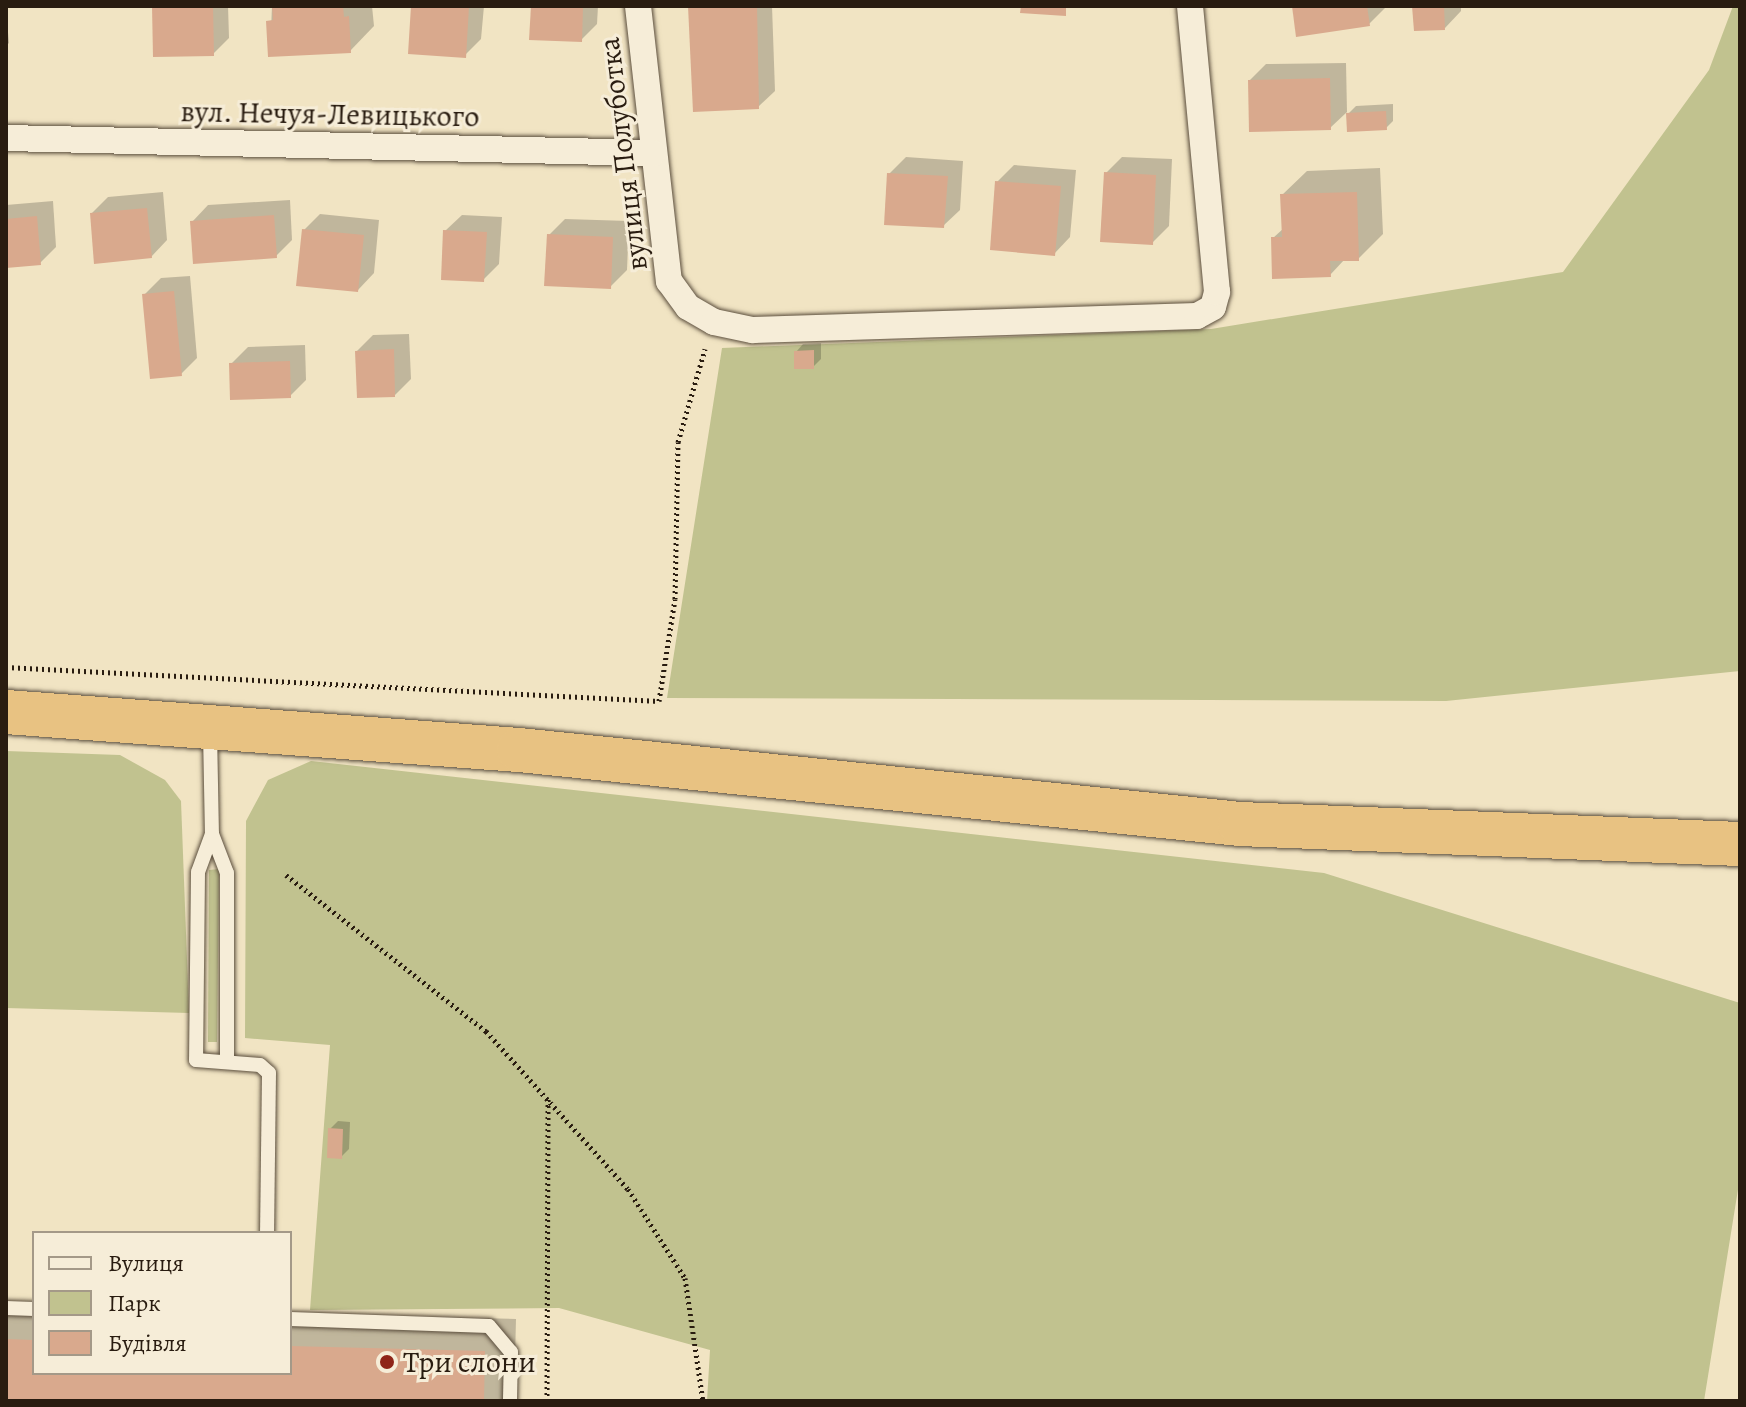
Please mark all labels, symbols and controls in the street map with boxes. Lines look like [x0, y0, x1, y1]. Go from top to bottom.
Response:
street label: вулиця Полуботка [591, 35, 655, 273]
street label: вул. Нечуя-Левицького [180, 93, 480, 135]
legend [32, 1231, 292, 1375]
text: Вулиця [108, 1247, 184, 1279]
text: Парк [108, 1287, 161, 1319]
text: Будівля [108, 1327, 187, 1359]
place label: Три слони [403, 1344, 536, 1380]
marker: Три слони [378, 1353, 396, 1371]

